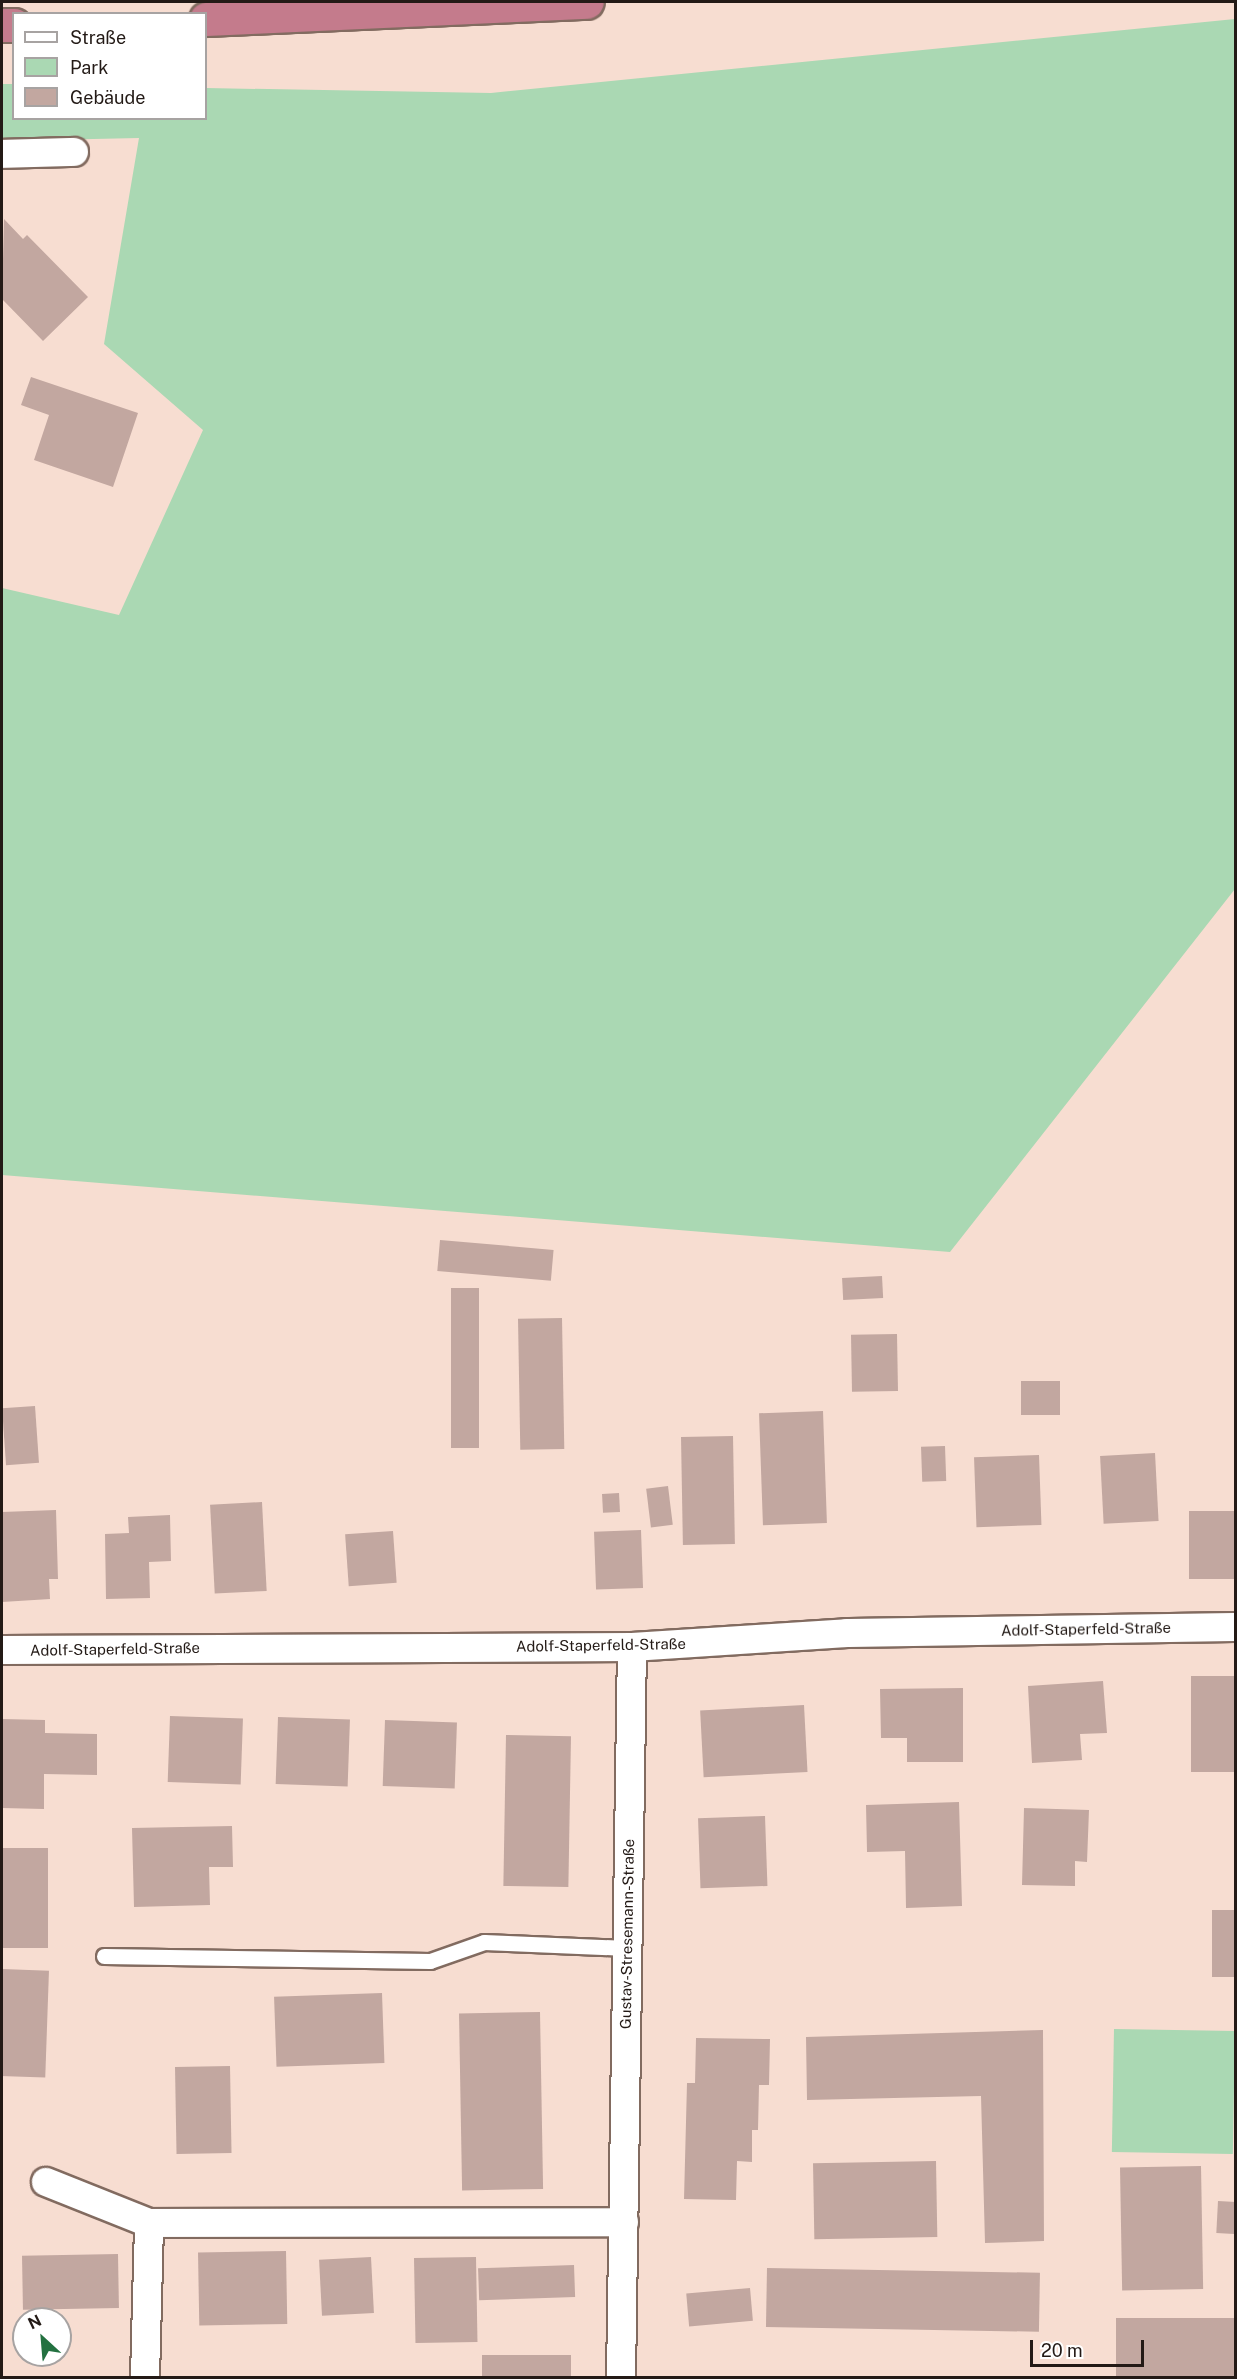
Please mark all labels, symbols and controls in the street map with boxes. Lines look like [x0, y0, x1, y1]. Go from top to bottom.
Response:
legend [12, 12, 207, 120]
text: Straße [70, 27, 126, 48]
text: Park [70, 57, 108, 78]
text: Gebäude [70, 87, 145, 108]
street label: Adolf-Staperfeld-Straße [1001, 1619, 1171, 1639]
street label: Adolf-Staperfeld-Straße [516, 1635, 686, 1655]
street label: Adolf-Staperfeld-Straße [30, 1639, 200, 1659]
street label: Gustav-Stresemann-Straße [616, 1839, 638, 2029]
north arrow [12, 2307, 72, 2367]
text: N [25, 2311, 45, 2333]
scale bar [1033, 2328, 1147, 2366]
text: 20 m [1041, 2340, 1083, 2361]

